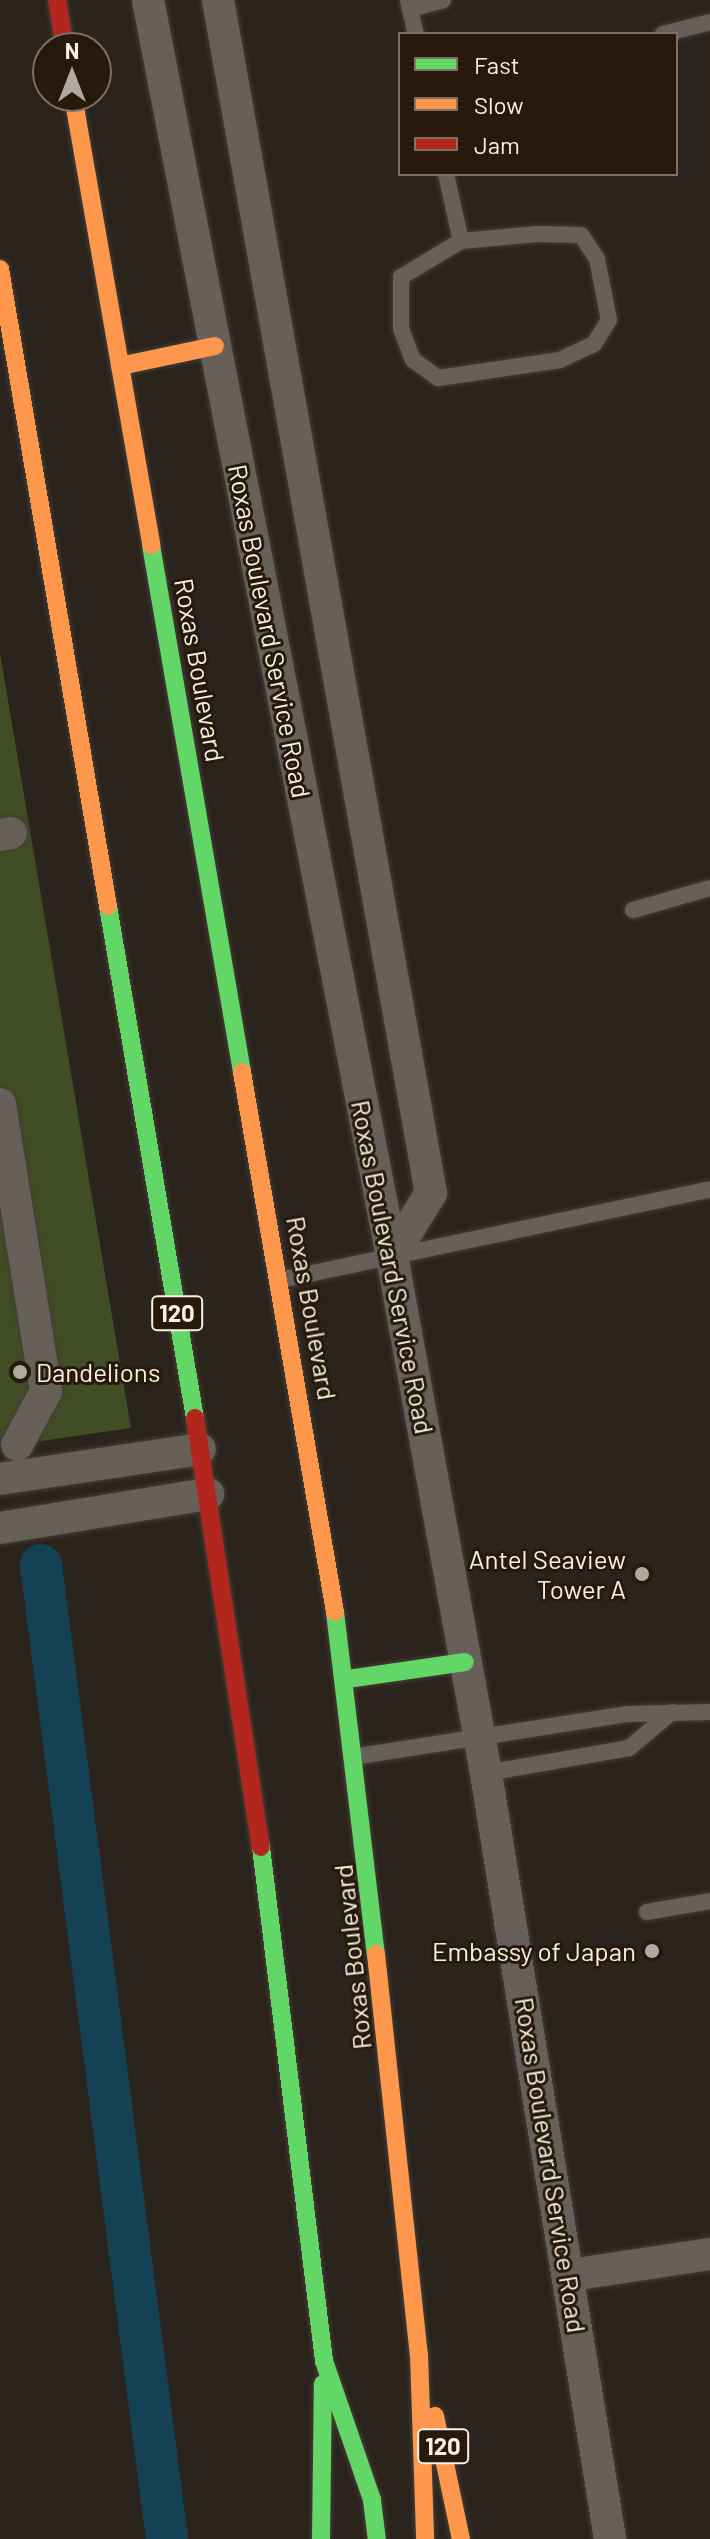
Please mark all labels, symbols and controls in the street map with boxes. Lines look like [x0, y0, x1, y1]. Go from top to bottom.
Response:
north arrow [32, 32, 112, 112]
legend [398, 32, 678, 176]
text: N [65, 37, 79, 63]
text: Fast [474, 50, 519, 79]
text: Slow [474, 90, 523, 119]
text: Jam [474, 130, 520, 159]
street label: Roxas Boulevard Service Road [222, 462, 318, 800]
street label: Roxas Boulevard [168, 576, 232, 764]
street label: Roxas Boulevard Service Road [345, 1098, 441, 1436]
street label: Roxas Boulevard [280, 1214, 344, 1402]
road number: 120 [151, 1293, 203, 1333]
place label: Dandelions [36, 1356, 160, 1388]
marker: Dandelions [11, 1363, 29, 1381]
place label: Antel Seaview Tower A [469, 1543, 626, 1604]
marker: Antel Seaview Tower A [633, 1565, 651, 1583]
street label: Roxas Boulevard [327, 1863, 377, 2051]
place label: Embassy of Japan [432, 1935, 636, 1967]
marker: Embassy of Japan [643, 1942, 661, 1960]
street label: Roxas Boulevard Service Road [509, 1995, 593, 2335]
road number: 120 [417, 2426, 469, 2466]

